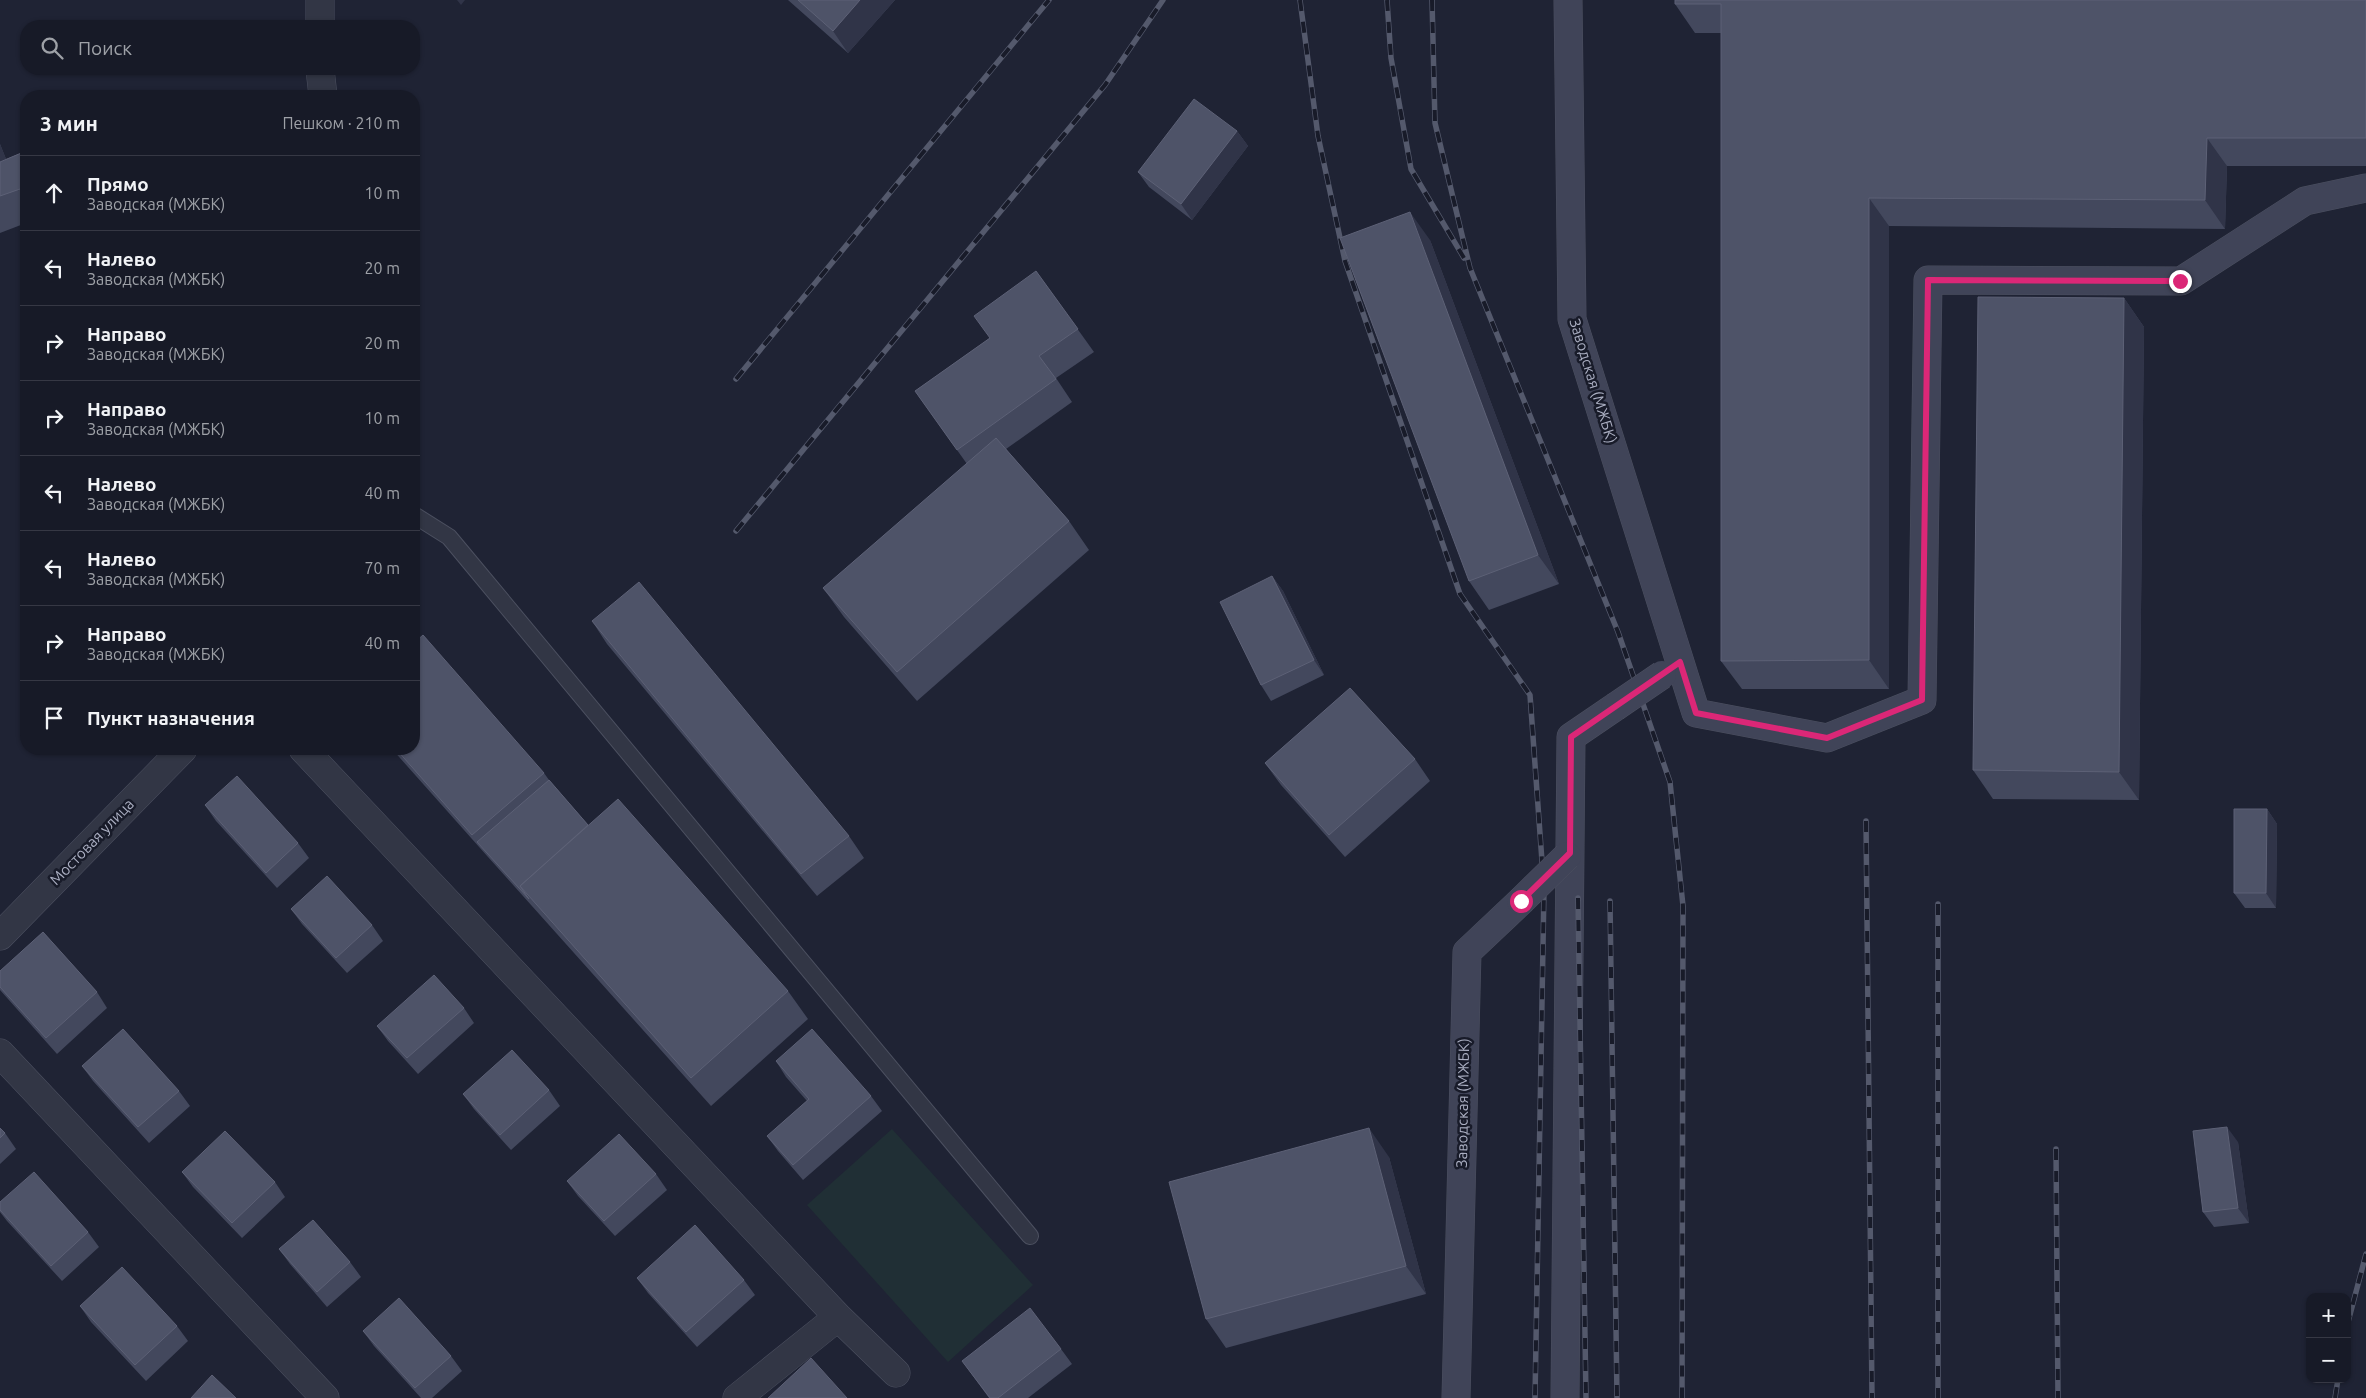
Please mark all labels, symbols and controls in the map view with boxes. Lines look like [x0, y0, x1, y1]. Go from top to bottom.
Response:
search box [20, 20, 420, 75]
icon: search [38, 34, 66, 62]
text: Поиск [78, 37, 132, 59]
text: 3 мин [40, 111, 98, 135]
text: Пешком · 210 m [282, 114, 400, 132]
text: Прямо [87, 173, 149, 195]
icon: ahead [40, 179, 68, 207]
text: 10 m [364, 184, 400, 202]
text: Заводская (МЖБК) [87, 195, 225, 213]
text: Налево [87, 248, 156, 270]
icon: left [40, 254, 68, 282]
text: 20 m [364, 259, 400, 277]
text: Заводская (МЖБК) [87, 270, 225, 288]
route end [2169, 270, 2192, 293]
street label: Заводская (МЖБК) [1566, 316, 1621, 445]
text: Направо [87, 323, 167, 345]
icon: right [40, 329, 68, 357]
text: 20 m [364, 334, 400, 352]
text: Заводская (МЖБК) [87, 345, 225, 363]
text: Направо [87, 398, 167, 420]
icon: right [40, 404, 68, 432]
text: 10 m [364, 409, 400, 427]
text: Заводская (МЖБК) [87, 420, 225, 438]
text: Налево [87, 473, 156, 495]
icon: left [40, 479, 68, 507]
text: 40 m [364, 484, 400, 502]
text: Заводская (МЖБК) [87, 495, 225, 513]
text: Налево [87, 548, 156, 570]
icon: left [40, 554, 68, 582]
text: 70 m [364, 559, 400, 577]
text: Заводская (МЖБК) [87, 570, 225, 588]
text: Направо [87, 623, 167, 645]
icon: right [40, 629, 68, 657]
text: 40 m [364, 634, 400, 652]
text: Заводская (МЖБК) [87, 645, 225, 663]
icon: arrive [40, 704, 68, 732]
text: Пункт назначения [87, 707, 255, 729]
street label: Мостовая улица [46, 795, 137, 888]
route start [1510, 890, 1533, 913]
street label: Заводская (МЖБК) [1453, 1038, 1472, 1168]
map controls [2306, 1293, 2351, 1383]
button: + [2306, 1293, 2351, 1338]
button: − [2306, 1338, 2351, 1383]

